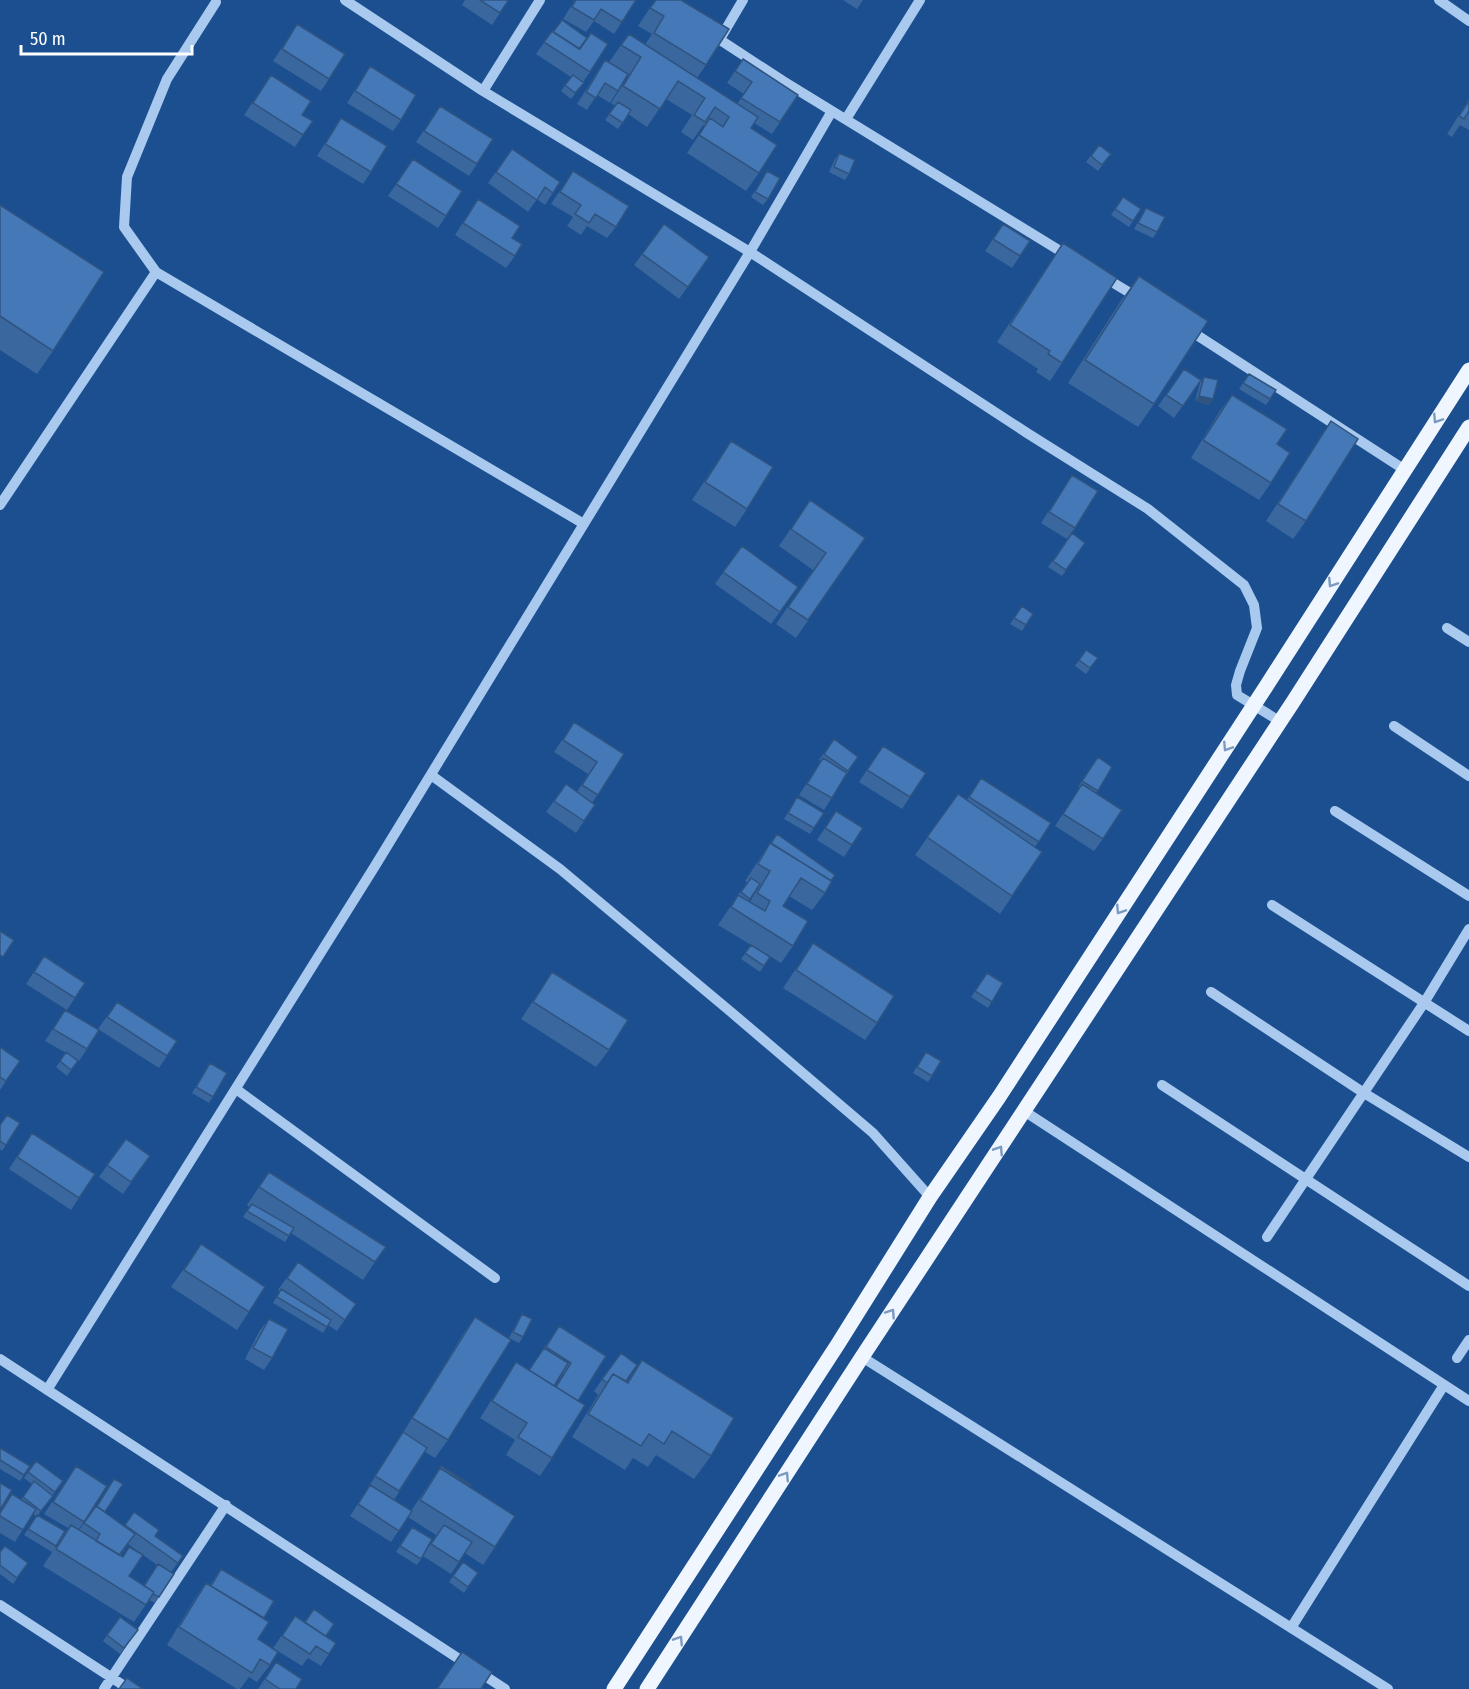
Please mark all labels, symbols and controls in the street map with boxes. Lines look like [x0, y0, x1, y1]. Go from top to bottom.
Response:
scale bar [21, 18, 192, 56]
text: 50 m [30, 28, 66, 50]
one-way arrow [1433, 413, 1445, 423]
one-way arrow [1328, 577, 1340, 587]
one-way arrow [1222, 741, 1234, 751]
one-way arrow [1116, 904, 1127, 915]
one-way arrow [991, 1146, 1003, 1156]
one-way arrow [884, 1309, 896, 1319]
one-way arrow [777, 1472, 788, 1483]
one-way arrow [671, 1636, 683, 1646]

